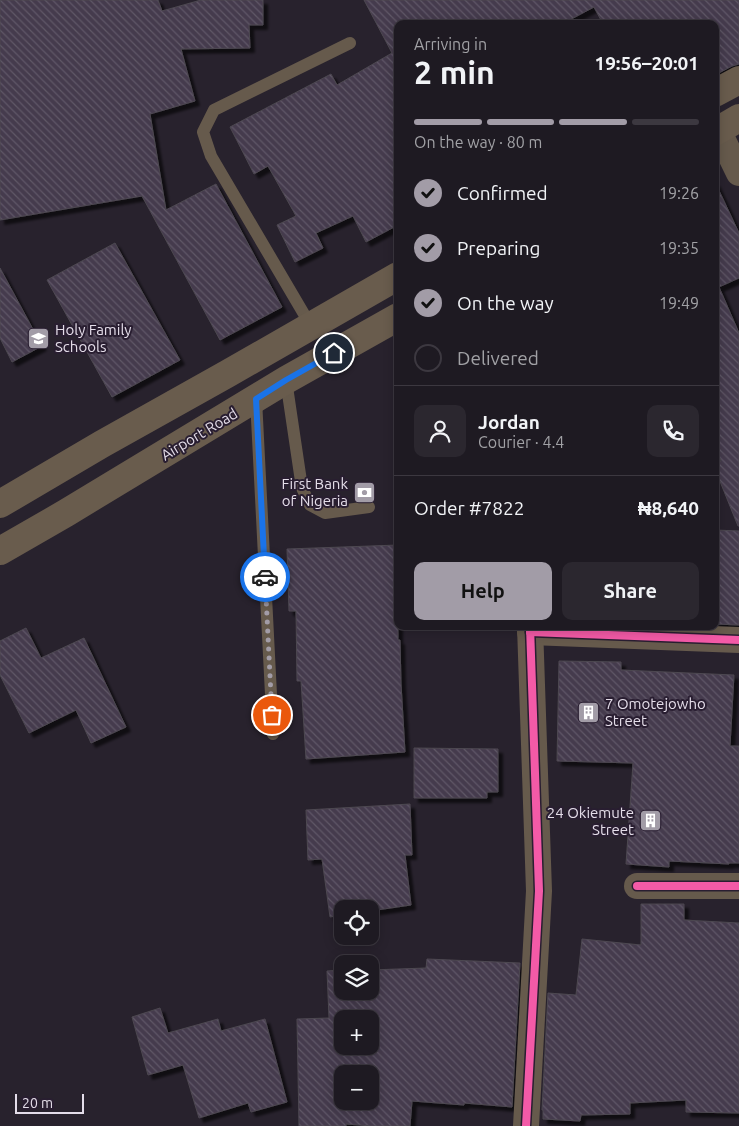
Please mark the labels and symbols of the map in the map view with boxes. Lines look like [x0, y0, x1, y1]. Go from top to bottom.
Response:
place label: Holy Family Schools [55, 321, 132, 355]
school or university icon: Holy Family Schools [27, 326, 51, 350]
pin [313, 332, 355, 374]
street label: Airport Road [158, 405, 240, 463]
place label: First Bank of Nigeria [282, 475, 348, 509]
bank icon: First Bank of Nigeria [352, 480, 376, 504]
courier [240, 552, 290, 602]
pin [251, 694, 293, 736]
place label: 7 Omotejowho Street [605, 695, 706, 729]
building icon: 7 Omotejowho Street [577, 700, 601, 724]
place label: 24 Okiemute Street [547, 804, 634, 838]
building icon: 24 Okiemute Street [638, 809, 662, 833]
scale bar [15, 1091, 84, 1114]

